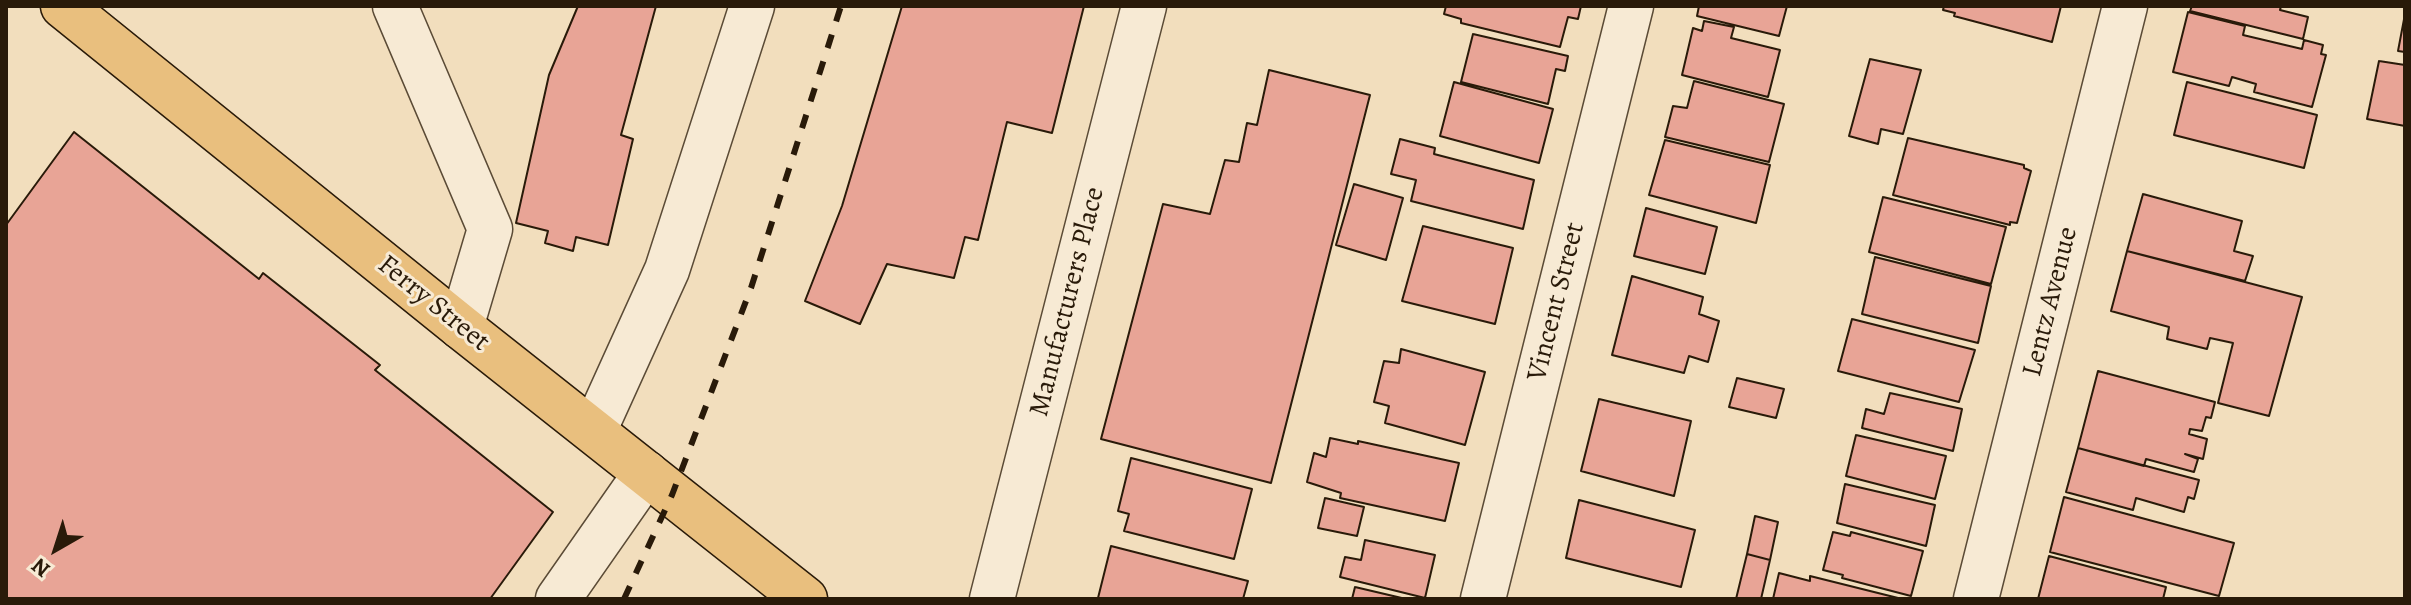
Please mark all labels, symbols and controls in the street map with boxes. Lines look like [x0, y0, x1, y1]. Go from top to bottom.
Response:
street label: Manufacturers Place [1023, 184, 1113, 420]
street label: Vincent Street [1521, 219, 1593, 385]
street label: Lentz Avenue [2016, 224, 2086, 380]
street label: Ferry Street [370, 249, 496, 359]
north arrow [16, 509, 96, 589]
text: N [25, 551, 57, 584]

